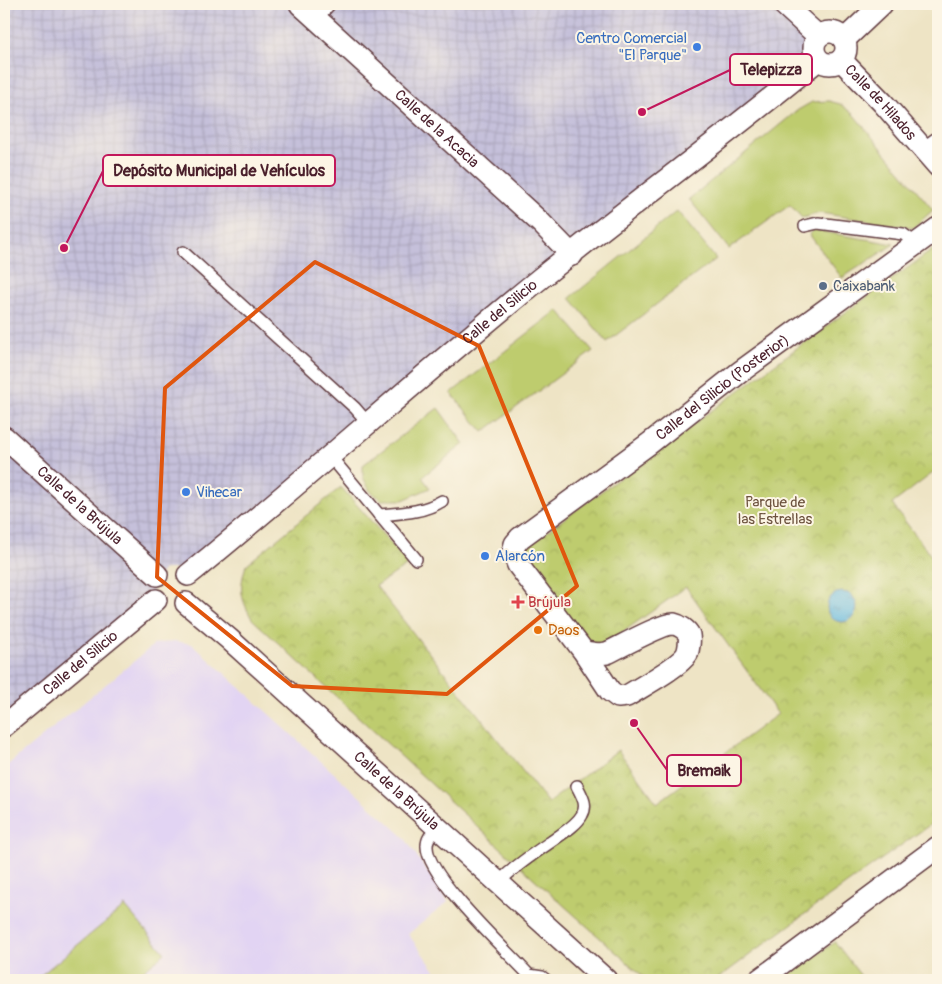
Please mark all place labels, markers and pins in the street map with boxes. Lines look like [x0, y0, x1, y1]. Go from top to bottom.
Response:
place label: Centro Comercial "El Parque" [576, 29, 687, 65]
marker: Centro Comercial "El Parque" [691, 41, 703, 53]
callout: Telepizza [730, 54, 812, 85]
callout: Depósito Municipal de Vehículos [103, 155, 335, 186]
place label: Caixabank [833, 277, 896, 296]
marker: Caixabank [817, 280, 829, 292]
place label: Vihecar [196, 483, 243, 502]
marker: Vihecar [180, 486, 192, 498]
place label: Alarcón [495, 547, 545, 566]
marker: Alarcón [479, 550, 491, 562]
place label: Brújula [528, 593, 571, 612]
marker: Brújula [512, 596, 524, 608]
place label: Daos [548, 621, 579, 640]
marker: Daos [532, 624, 544, 636]
callout: Bremaik [667, 755, 741, 786]

